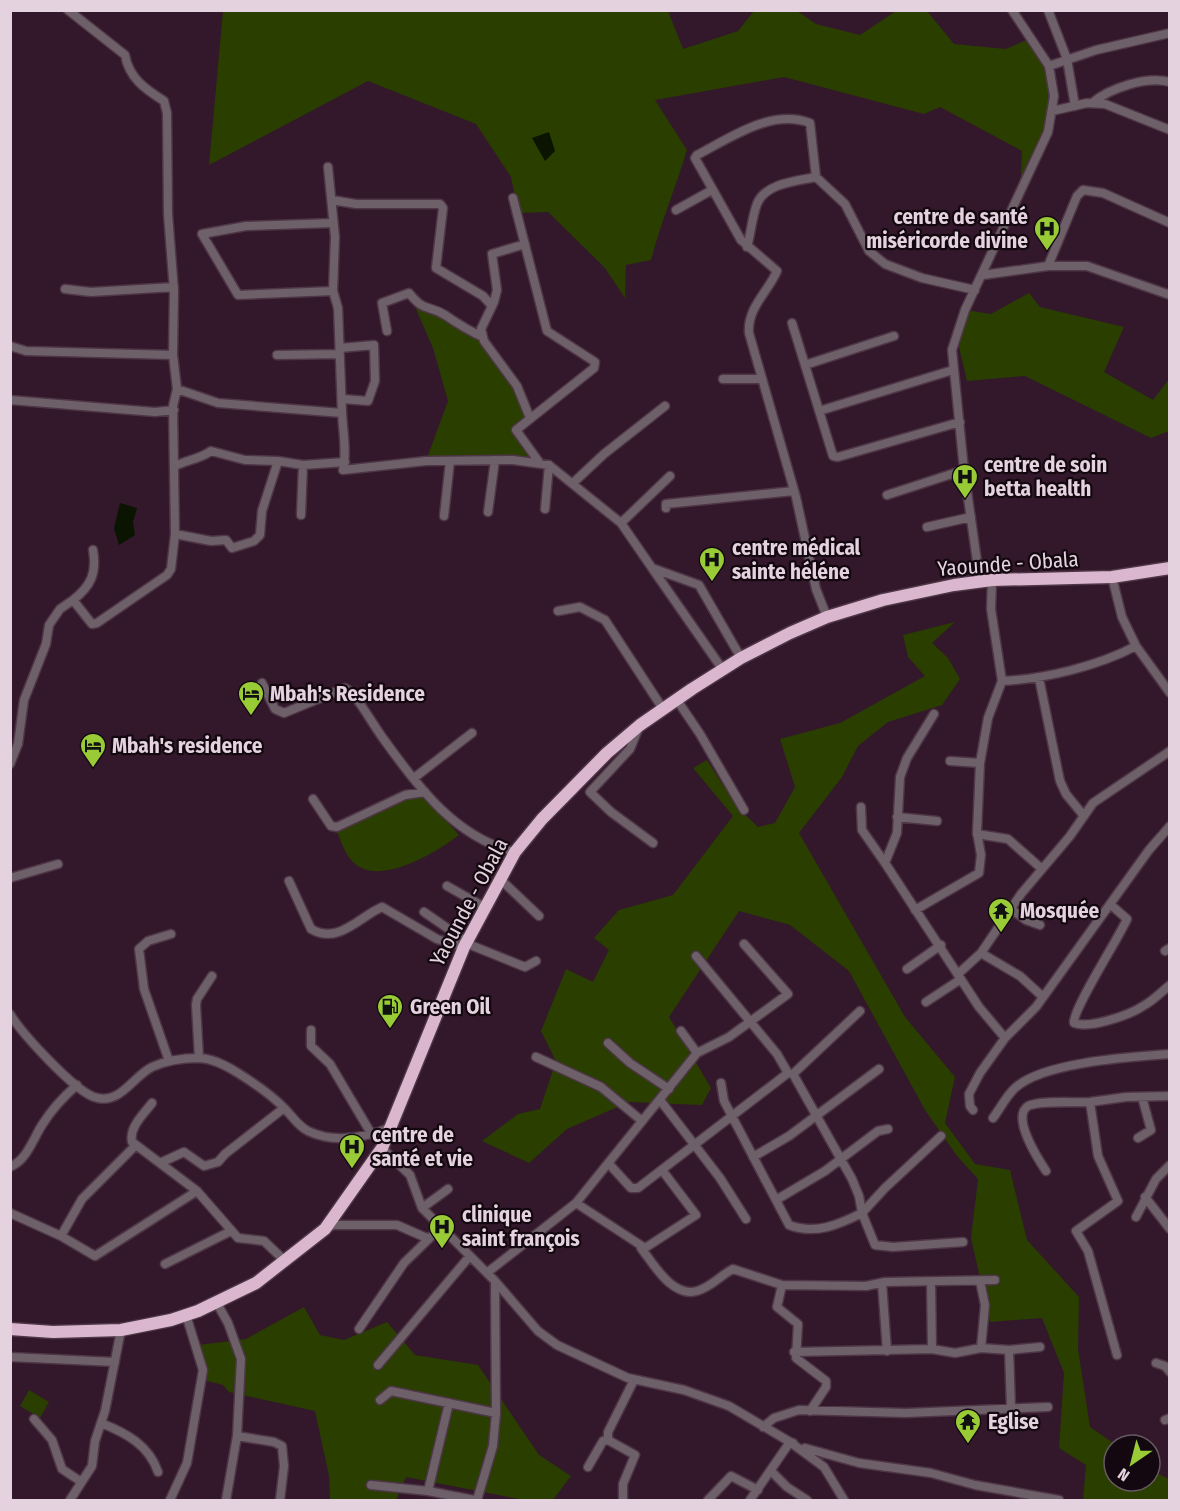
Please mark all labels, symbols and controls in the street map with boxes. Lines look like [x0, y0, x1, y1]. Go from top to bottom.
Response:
place label: centre de santé miséricorde divine [866, 204, 1028, 254]
hospital icon: centre de santé miséricorde divine [1032, 214, 1062, 252]
place label: centre de soin betta health [984, 452, 1107, 502]
hospital icon: centre de soin betta health [950, 462, 980, 500]
place label: centre médical sainte héléne [732, 535, 861, 585]
hospital icon: centre médical sainte héléne [697, 545, 727, 583]
street label: Yaounde - Obala [937, 546, 1079, 582]
hotel icon: Mbah's Residence [236, 679, 266, 717]
place label: Mbah's Residence [270, 681, 425, 707]
hotel icon: Mbah's residence [78, 731, 108, 769]
place label: Mbah's residence [112, 733, 263, 759]
street label: Yaounde - Obala [424, 833, 514, 971]
temple icon: Mosquée [986, 896, 1016, 934]
place label: Mosquée [1020, 898, 1100, 924]
fuel station icon: Green Oil [375, 992, 405, 1030]
place label: Green Oil [410, 994, 491, 1020]
place label: centre de santé et vie [372, 1122, 473, 1172]
hospital icon: centre de santé et vie [337, 1132, 367, 1170]
place label: clinique saint françois [462, 1202, 580, 1252]
hospital icon: clinique saint françois [427, 1212, 457, 1250]
temple icon: Eglise [953, 1407, 983, 1445]
place label: Eglise [988, 1409, 1039, 1435]
north arrow [1102, 1433, 1162, 1493]
text: N [1114, 1464, 1133, 1485]

